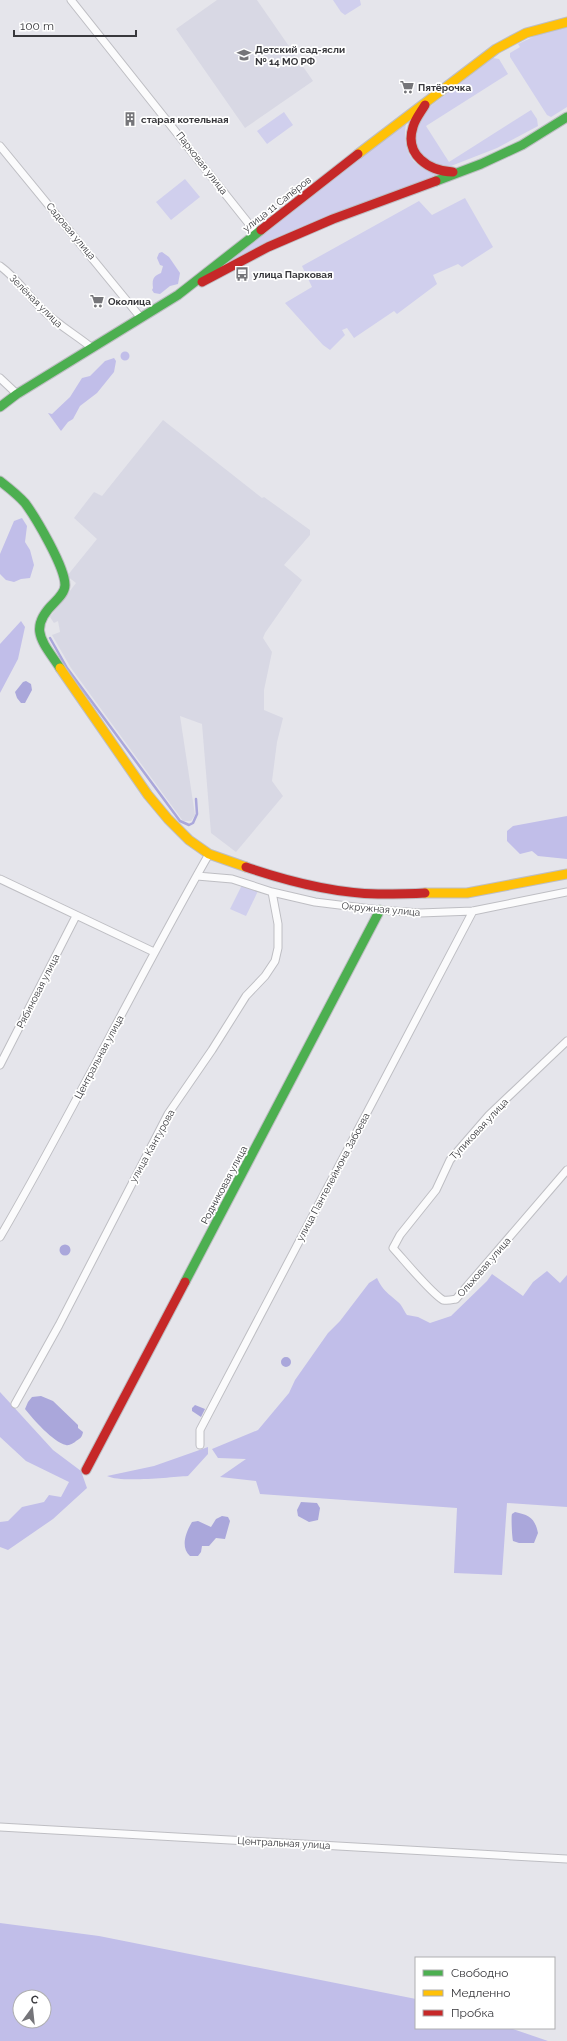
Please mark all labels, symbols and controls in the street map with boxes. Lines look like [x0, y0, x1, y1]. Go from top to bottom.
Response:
scale bar [14, 12, 136, 38]
text: 100 m [20, 19, 54, 33]
place label: Детский сад-ясли № 14 МО РФ [255, 44, 345, 67]
school or university icon: Детский сад-ясли № 14 МО РФ [236, 47, 252, 63]
supermarket icon: Пятёрочка [399, 79, 415, 95]
place label: Пятёрочка [418, 82, 471, 93]
building icon: старая котельная [122, 111, 138, 127]
place label: старая котельная [141, 114, 229, 125]
street label: Парковая улица [174, 130, 230, 196]
street label: улица 11 Сапёров [241, 174, 313, 234]
street label: Садовая улица [44, 200, 98, 262]
bus stop icon: улица Парковая [234, 266, 250, 282]
place label: улица Парковая [253, 269, 333, 280]
street label: Зелёная улица [7, 272, 65, 330]
supermarket icon: Околица [89, 293, 105, 309]
place label: Околица [108, 296, 151, 307]
street label: Окружная улица [341, 900, 421, 918]
street label: Рябиновая улица [15, 952, 61, 1030]
street label: Центральная улица [72, 1013, 126, 1101]
street label: Тупиковая улица [448, 1096, 510, 1162]
street label: улица Кантурова [127, 1108, 177, 1184]
street label: улица Пантелеймона Забоева [294, 1111, 372, 1243]
street label: Родниковая улица [199, 1144, 249, 1226]
street label: Ольховая улица [455, 1235, 513, 1299]
street label: Центральная улица [237, 1835, 331, 1851]
legend [415, 1957, 555, 2029]
text: Свободно [451, 1966, 508, 1980]
text: Медленно [451, 1986, 510, 2000]
north arrow [12, 1989, 52, 2029]
text: С [29, 1993, 40, 2007]
text: Пробка [451, 2006, 494, 2020]

